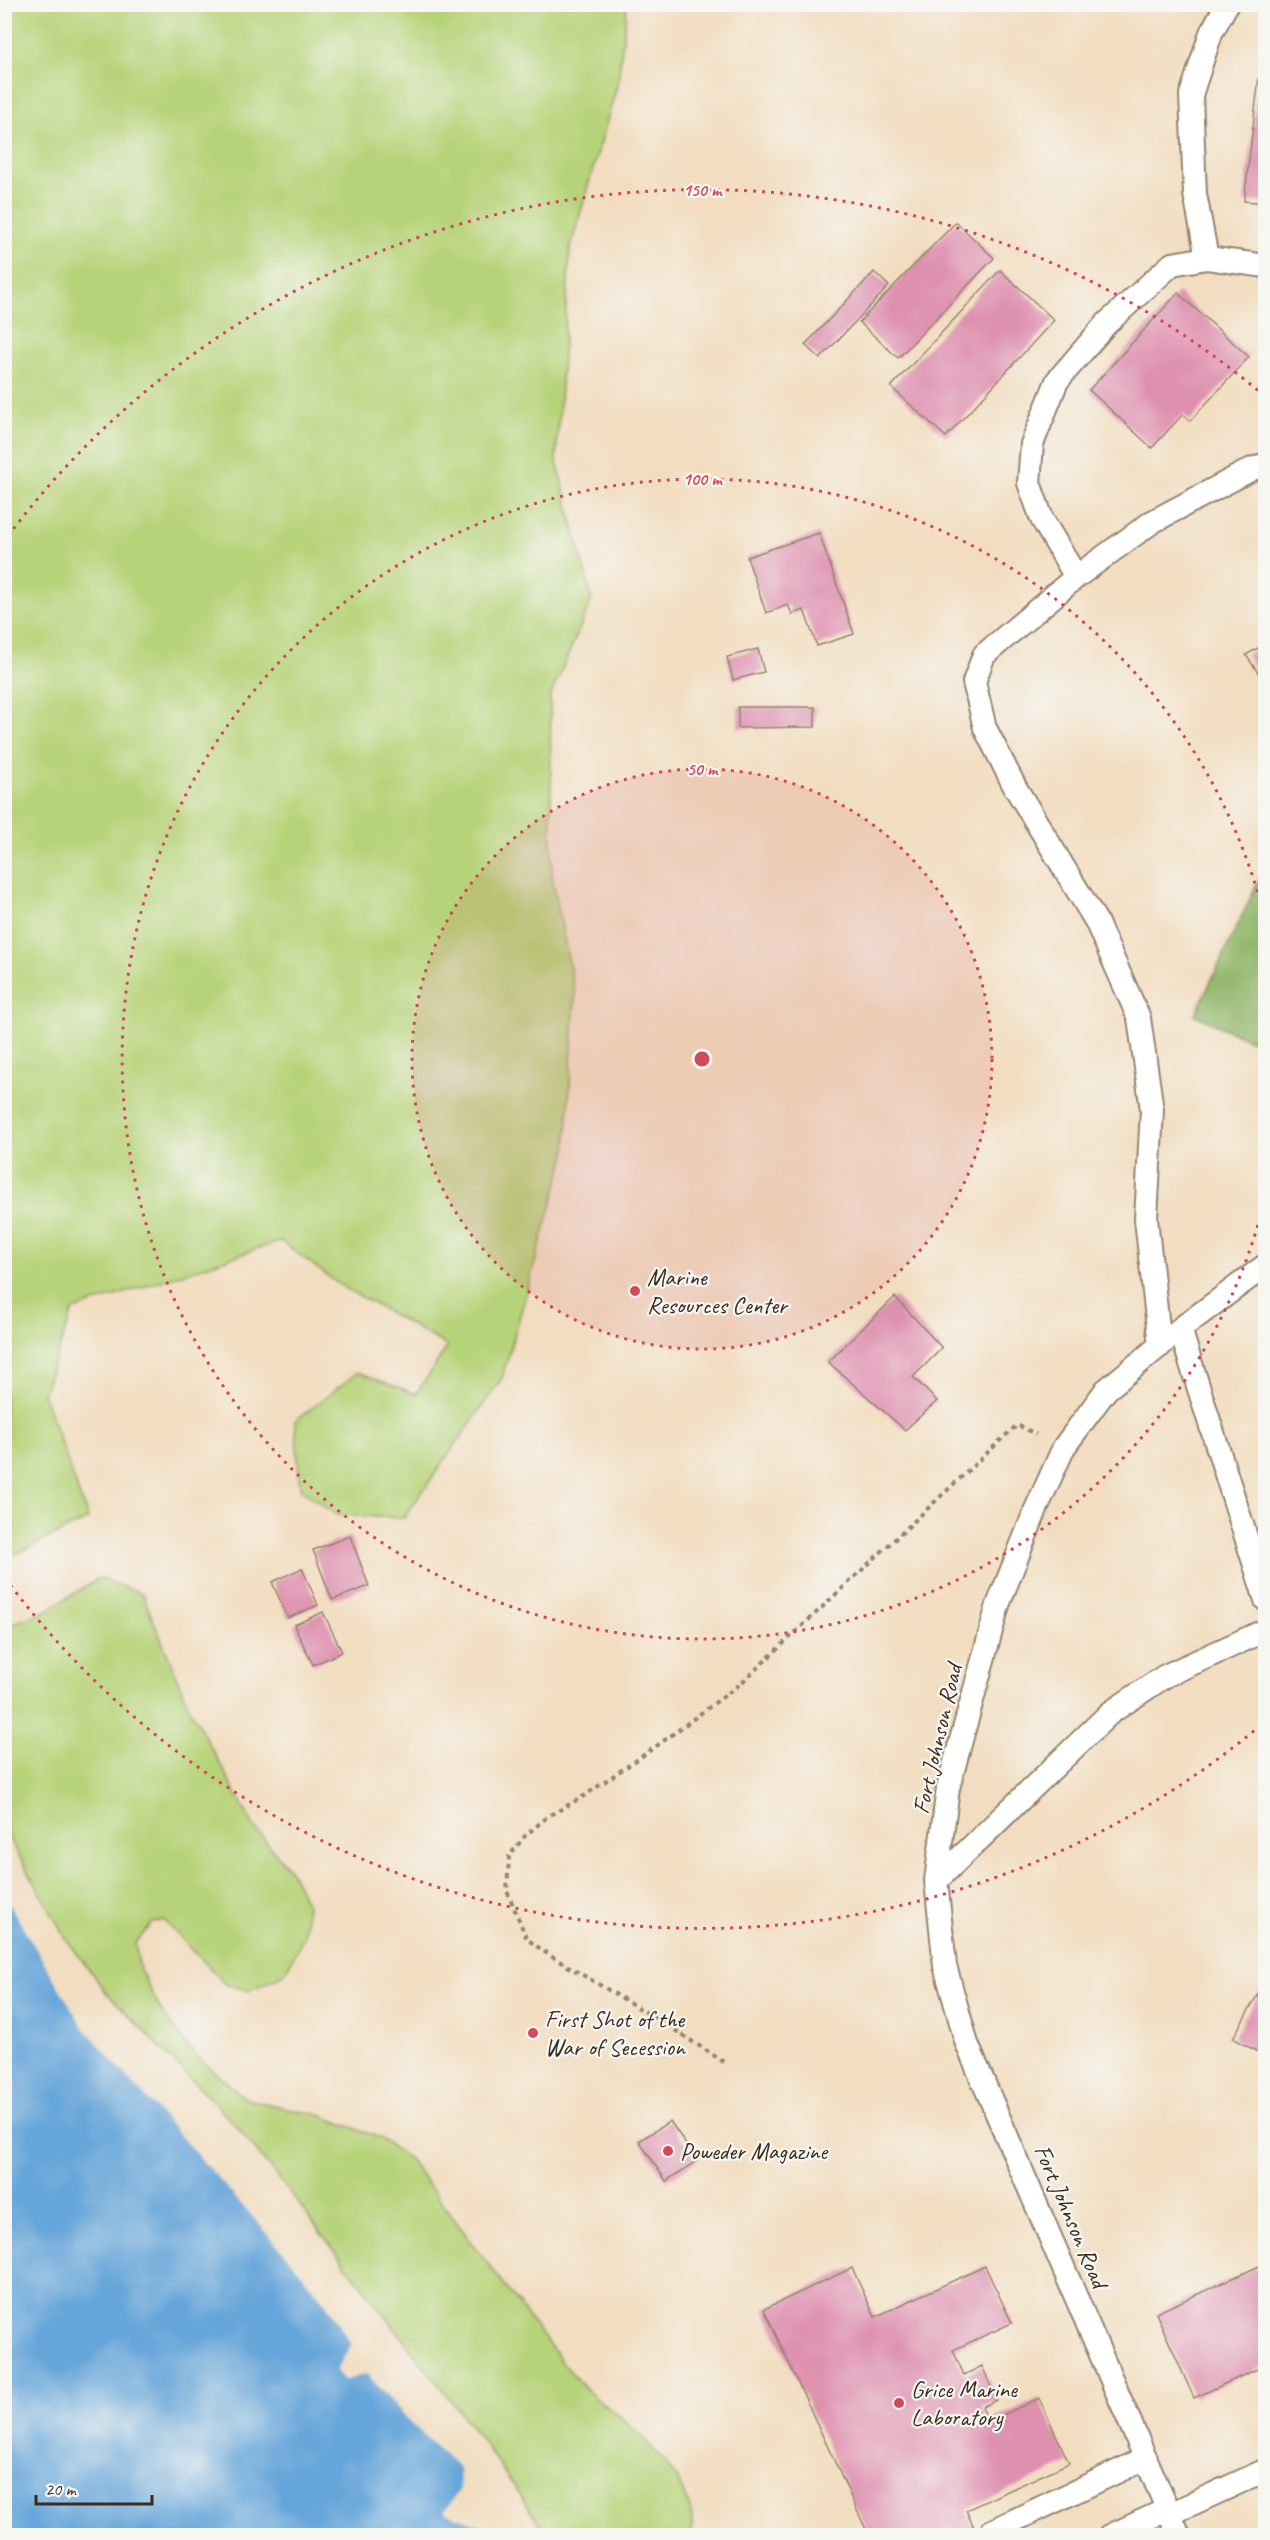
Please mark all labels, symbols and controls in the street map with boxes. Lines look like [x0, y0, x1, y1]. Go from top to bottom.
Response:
text: 150 m [683, 179, 723, 201]
text: 100 m [683, 468, 723, 490]
text: 50 m [687, 758, 719, 780]
centre of rings [692, 1049, 712, 1069]
place label: Marine Resources Center [647, 1262, 789, 1320]
marker: Marine Resources Center [628, 1284, 642, 1298]
street label: Fort Johnson Road [905, 1658, 970, 1817]
place label: First Shot of the War of Secession [545, 2004, 686, 2062]
marker: First Shot of the War of Secession [526, 2026, 540, 2040]
place label: Poweder Magazine [680, 2136, 829, 2166]
street label: Fort Johnson Road [1027, 2140, 1116, 2295]
marker: Poweder Magazine [661, 2144, 675, 2158]
place label: Grice Marine Laboratory [911, 2374, 1019, 2432]
marker: Grice Marine Laboratory [892, 2396, 906, 2410]
scale bar [36, 2468, 152, 2506]
text: 20 m [45, 2478, 78, 2500]

